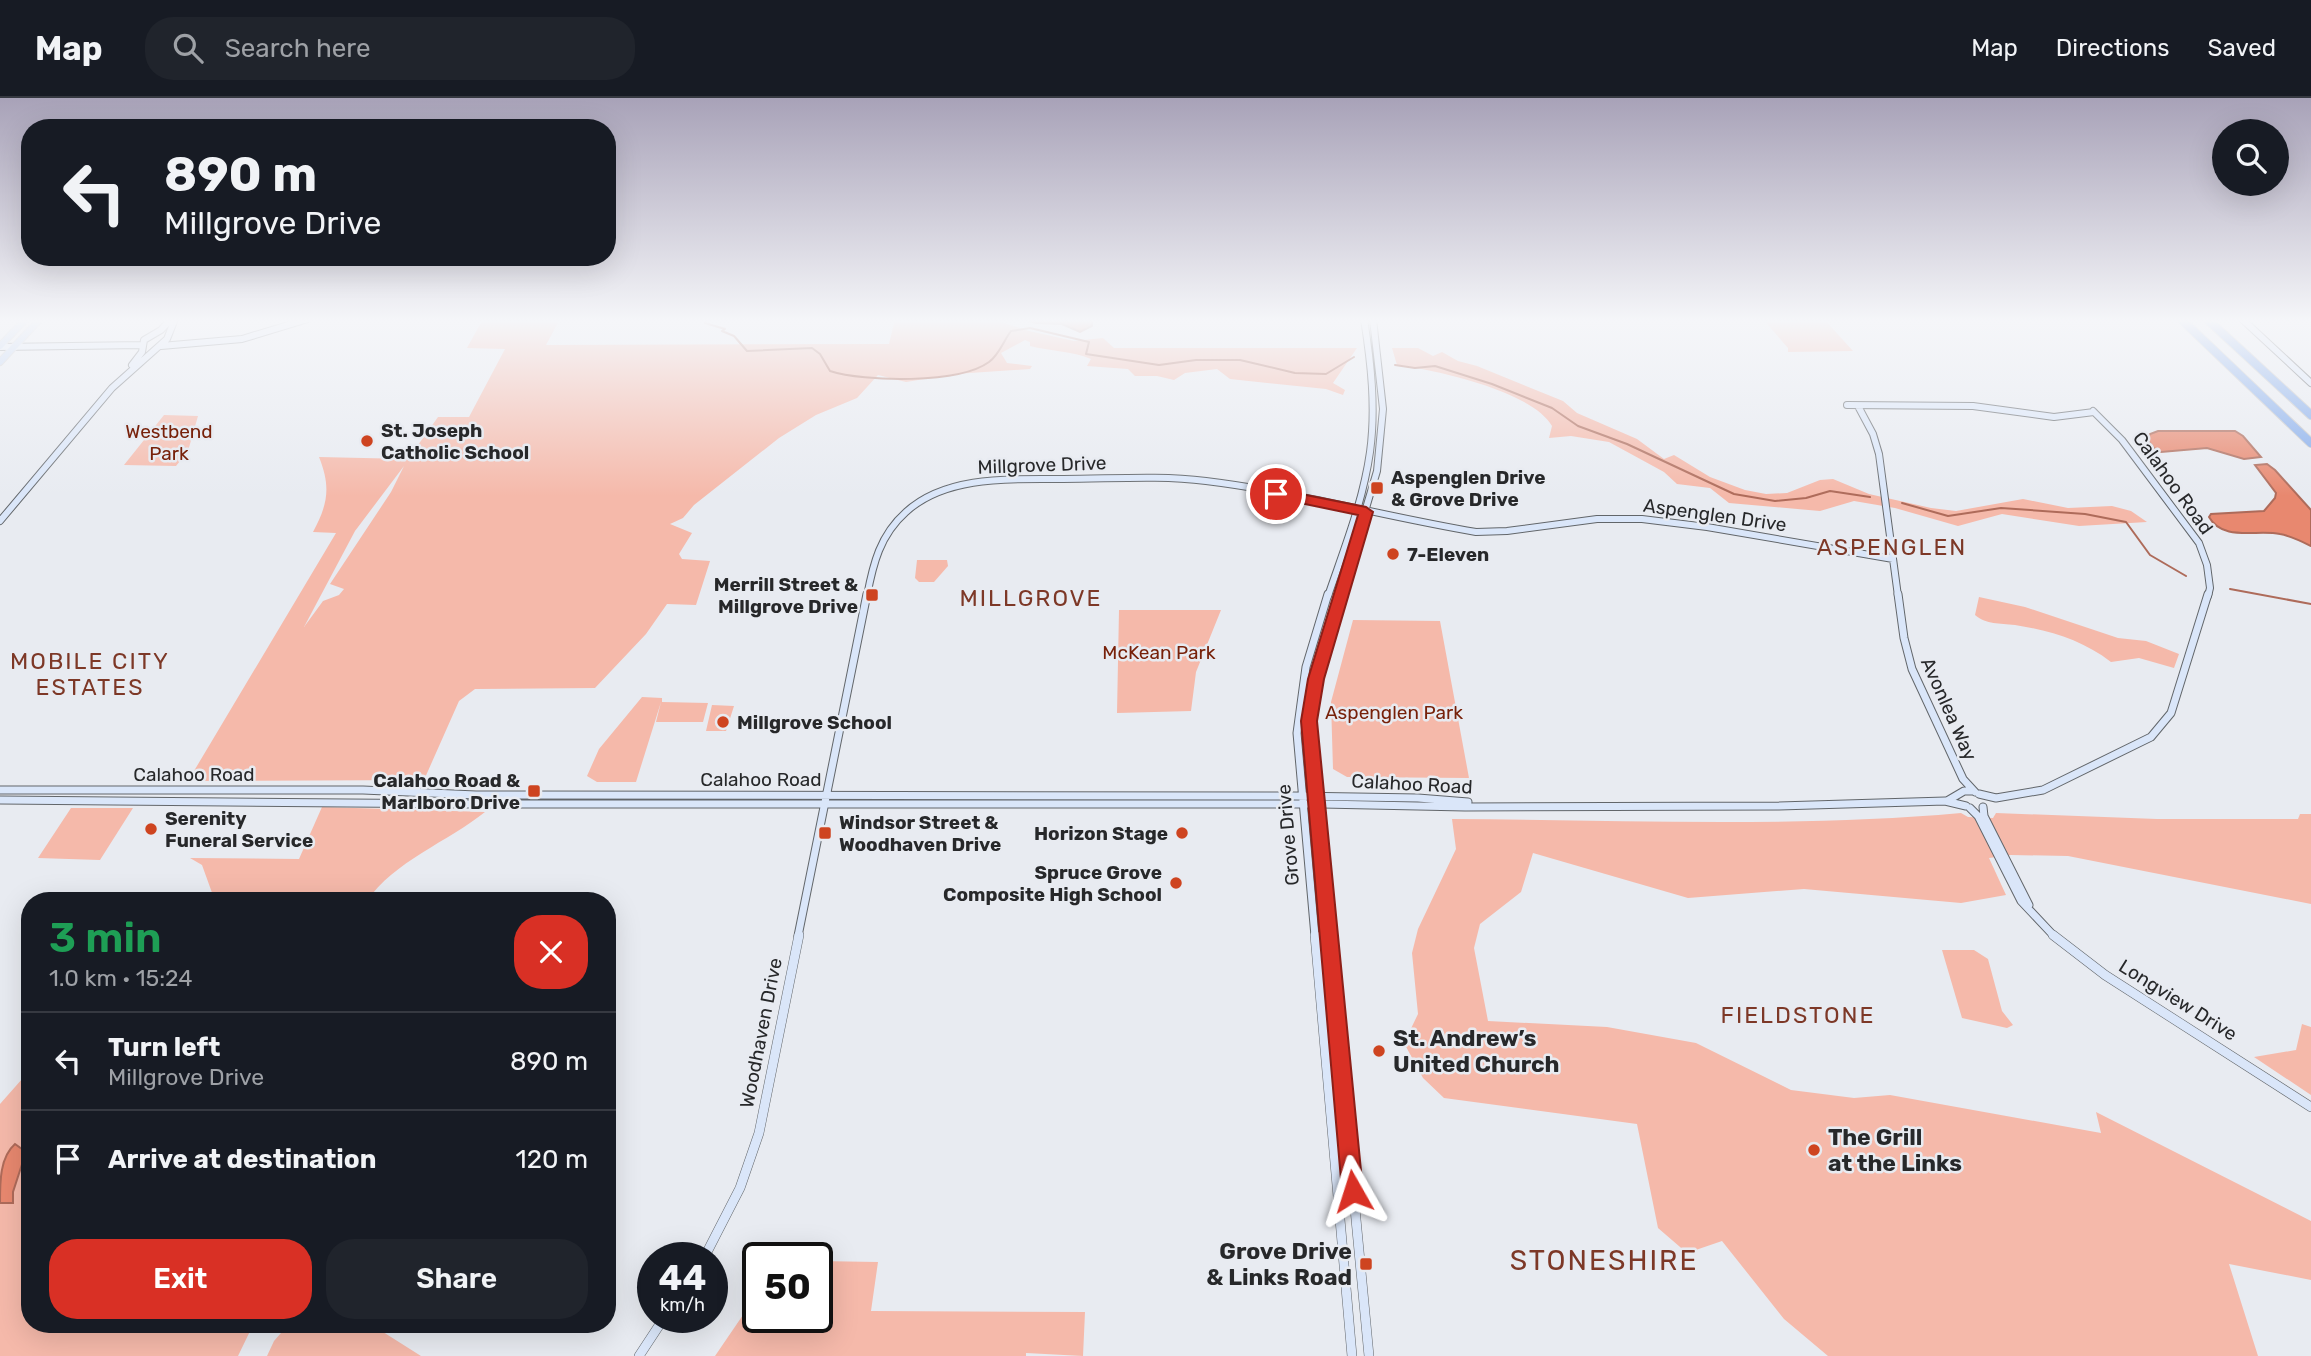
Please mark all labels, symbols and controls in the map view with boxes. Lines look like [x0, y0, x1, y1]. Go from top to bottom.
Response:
search box [145, 17, 635, 80]
text: Map [35, 29, 103, 68]
icon: search [169, 29, 207, 67]
text: Search here [225, 33, 370, 64]
text: Map [1971, 34, 2018, 62]
text: Directions [2056, 34, 2169, 62]
text: Saved [2207, 34, 2276, 62]
map controls [2212, 119, 2289, 196]
button: search [2212, 119, 2289, 196]
text: 890 m [164, 145, 317, 203]
icon: left [49, 147, 140, 238]
text: Millgrove Drive [164, 204, 381, 242]
place label: St. Joseph Catholic School [381, 419, 529, 464]
park label: Westbend Park [125, 420, 213, 465]
street label: Calahoo Road [2128, 427, 2218, 539]
marker: St. Joseph Catholic School [359, 433, 375, 449]
street label: Millgrove Drive [977, 451, 1107, 479]
pin [1246, 464, 1306, 524]
place label: Aspenglen Drive & Grove Drive [1391, 466, 1546, 511]
icon: arrive [1257, 475, 1295, 513]
marker: Aspenglen Drive & Grove Drive [1369, 480, 1385, 496]
street label: Aspenglen Drive [1642, 494, 1788, 536]
district label: ASPENGLEN [1817, 533, 1967, 561]
place label: 7-Eleven [1407, 543, 1489, 566]
marker: 7-Eleven [1385, 546, 1401, 562]
place label: Merrill Street & Millgrove Drive [714, 573, 858, 618]
district label: MILLGROVE [959, 584, 1103, 612]
marker: Merrill Street & Millgrove Drive [864, 587, 880, 603]
park label: McKean Park [1102, 641, 1216, 664]
district label: MOBILE CITY ESTATES [10, 647, 170, 701]
street label: Avonlea Way [1916, 654, 1982, 764]
park label: Aspenglen Park [1325, 701, 1463, 724]
place label: Millgrove School [737, 711, 892, 734]
marker: Millgrove School [715, 714, 731, 730]
street label: Calahoo Road [133, 763, 255, 786]
street label: Calahoo Road [700, 768, 822, 791]
place label: Calahoo Road & Marlboro Drive [373, 769, 520, 814]
street label: Calahoo Road [1351, 769, 1473, 799]
marker: Calahoo Road & Marlboro Drive [526, 783, 542, 799]
street label: Grove Drive [1272, 783, 1304, 887]
place label: Serenity Funeral Service [165, 807, 313, 852]
place label: Windsor Street & Woodhaven Drive [839, 811, 1001, 856]
marker: Serenity Funeral Service [143, 821, 159, 837]
place label: Horizon Stage [1034, 822, 1168, 845]
marker: Windsor Street & Woodhaven Drive [817, 825, 833, 841]
marker: Horizon Stage [1174, 825, 1190, 841]
place label: Spruce Grove Composite High School [943, 861, 1162, 906]
marker: Spruce Grove Composite High School [1168, 875, 1184, 891]
text: 3 min [49, 913, 162, 963]
button: close [514, 915, 588, 989]
street label: Longview Drive [2115, 954, 2241, 1046]
street label: Woodhaven Drive [735, 956, 787, 1110]
text: 1.0 km · 15:24 [49, 964, 193, 992]
district label: FIELDSTONE [1720, 1001, 1876, 1029]
place label: St. Andrew’s United Church [1393, 1024, 1560, 1078]
text: Turn left [108, 1032, 220, 1063]
icon: left [49, 1042, 87, 1080]
marker: St. Andrew’s United Church [1371, 1043, 1387, 1059]
text: 890 m [510, 1046, 588, 1077]
text: Millgrove Drive [108, 1063, 264, 1091]
place label: The Grill at the Links [1828, 1123, 1962, 1177]
icon: arrive [49, 1140, 87, 1178]
marker: The Grill at the Links [1806, 1142, 1822, 1158]
text: Arrive at destination [108, 1144, 376, 1175]
text: 120 m [516, 1144, 588, 1175]
position arrow [1316, 1154, 1390, 1228]
place label: Grove Drive & Links Road [1206, 1237, 1352, 1291]
button: Exit [49, 1239, 312, 1319]
button: Share [326, 1239, 588, 1319]
speed limit sign: 50 [742, 1242, 833, 1333]
district label: STONESHIRE [1510, 1244, 1698, 1277]
marker: Grove Drive & Links Road [1358, 1256, 1374, 1272]
text: 44 [659, 1257, 706, 1299]
text: km/h [660, 1294, 705, 1316]

